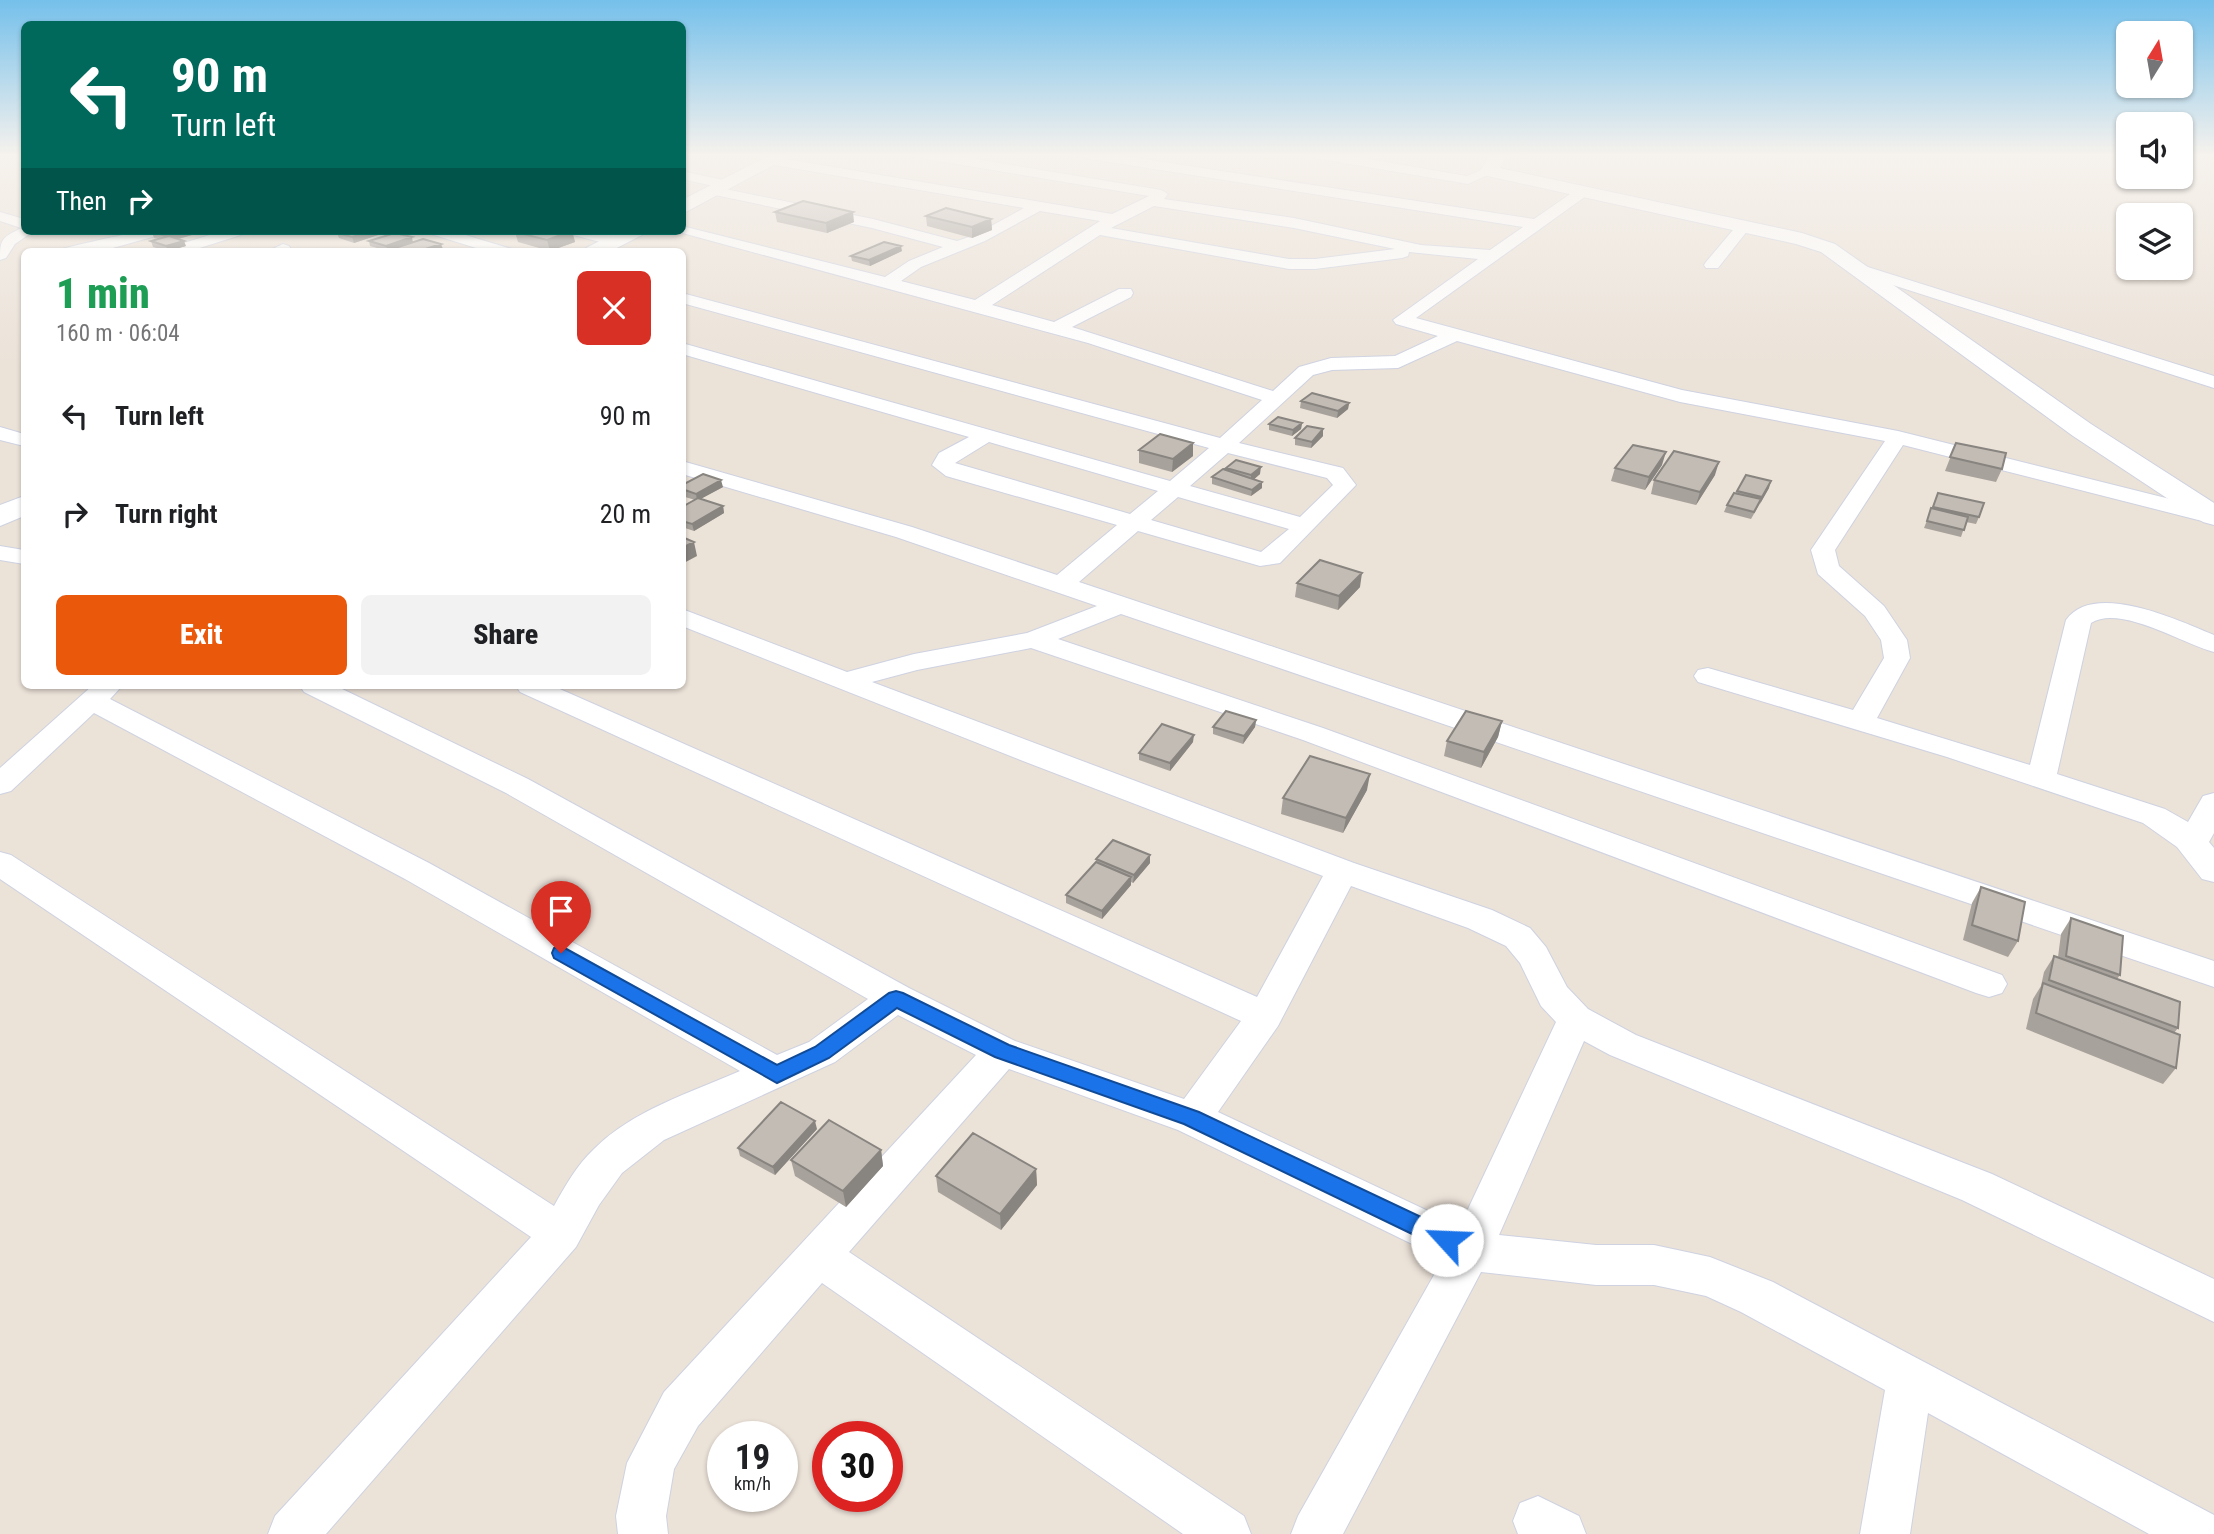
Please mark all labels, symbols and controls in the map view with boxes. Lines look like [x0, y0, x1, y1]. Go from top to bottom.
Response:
north arrow [2116, 21, 2193, 98]
map controls [2116, 21, 2193, 280]
text: 90 m [171, 47, 268, 104]
icon: left [56, 49, 147, 140]
text: Turn left [171, 106, 276, 144]
button: sound [2116, 112, 2193, 189]
icon: right [121, 182, 159, 220]
text: Then [56, 186, 107, 216]
button: layers [2116, 203, 2193, 280]
text: 1 min [56, 269, 150, 318]
button: close [577, 271, 651, 345]
text: 160 m · 06:04 [56, 320, 180, 347]
icon: left [56, 397, 94, 435]
text: Turn left [115, 401, 204, 431]
text: 90 m [600, 401, 651, 431]
icon: right [56, 495, 94, 533]
text: Turn right [115, 499, 217, 529]
text: 20 m [600, 499, 651, 529]
button: Exit [56, 595, 347, 675]
button: Share [361, 595, 651, 675]
pin [531, 881, 591, 953]
icon: arrive [542, 892, 580, 930]
position arrow [1410, 1203, 1484, 1277]
speed limit sign: 30 [812, 1421, 903, 1512]
text: 19 [735, 1437, 770, 1478]
text: km/h [734, 1473, 771, 1494]

